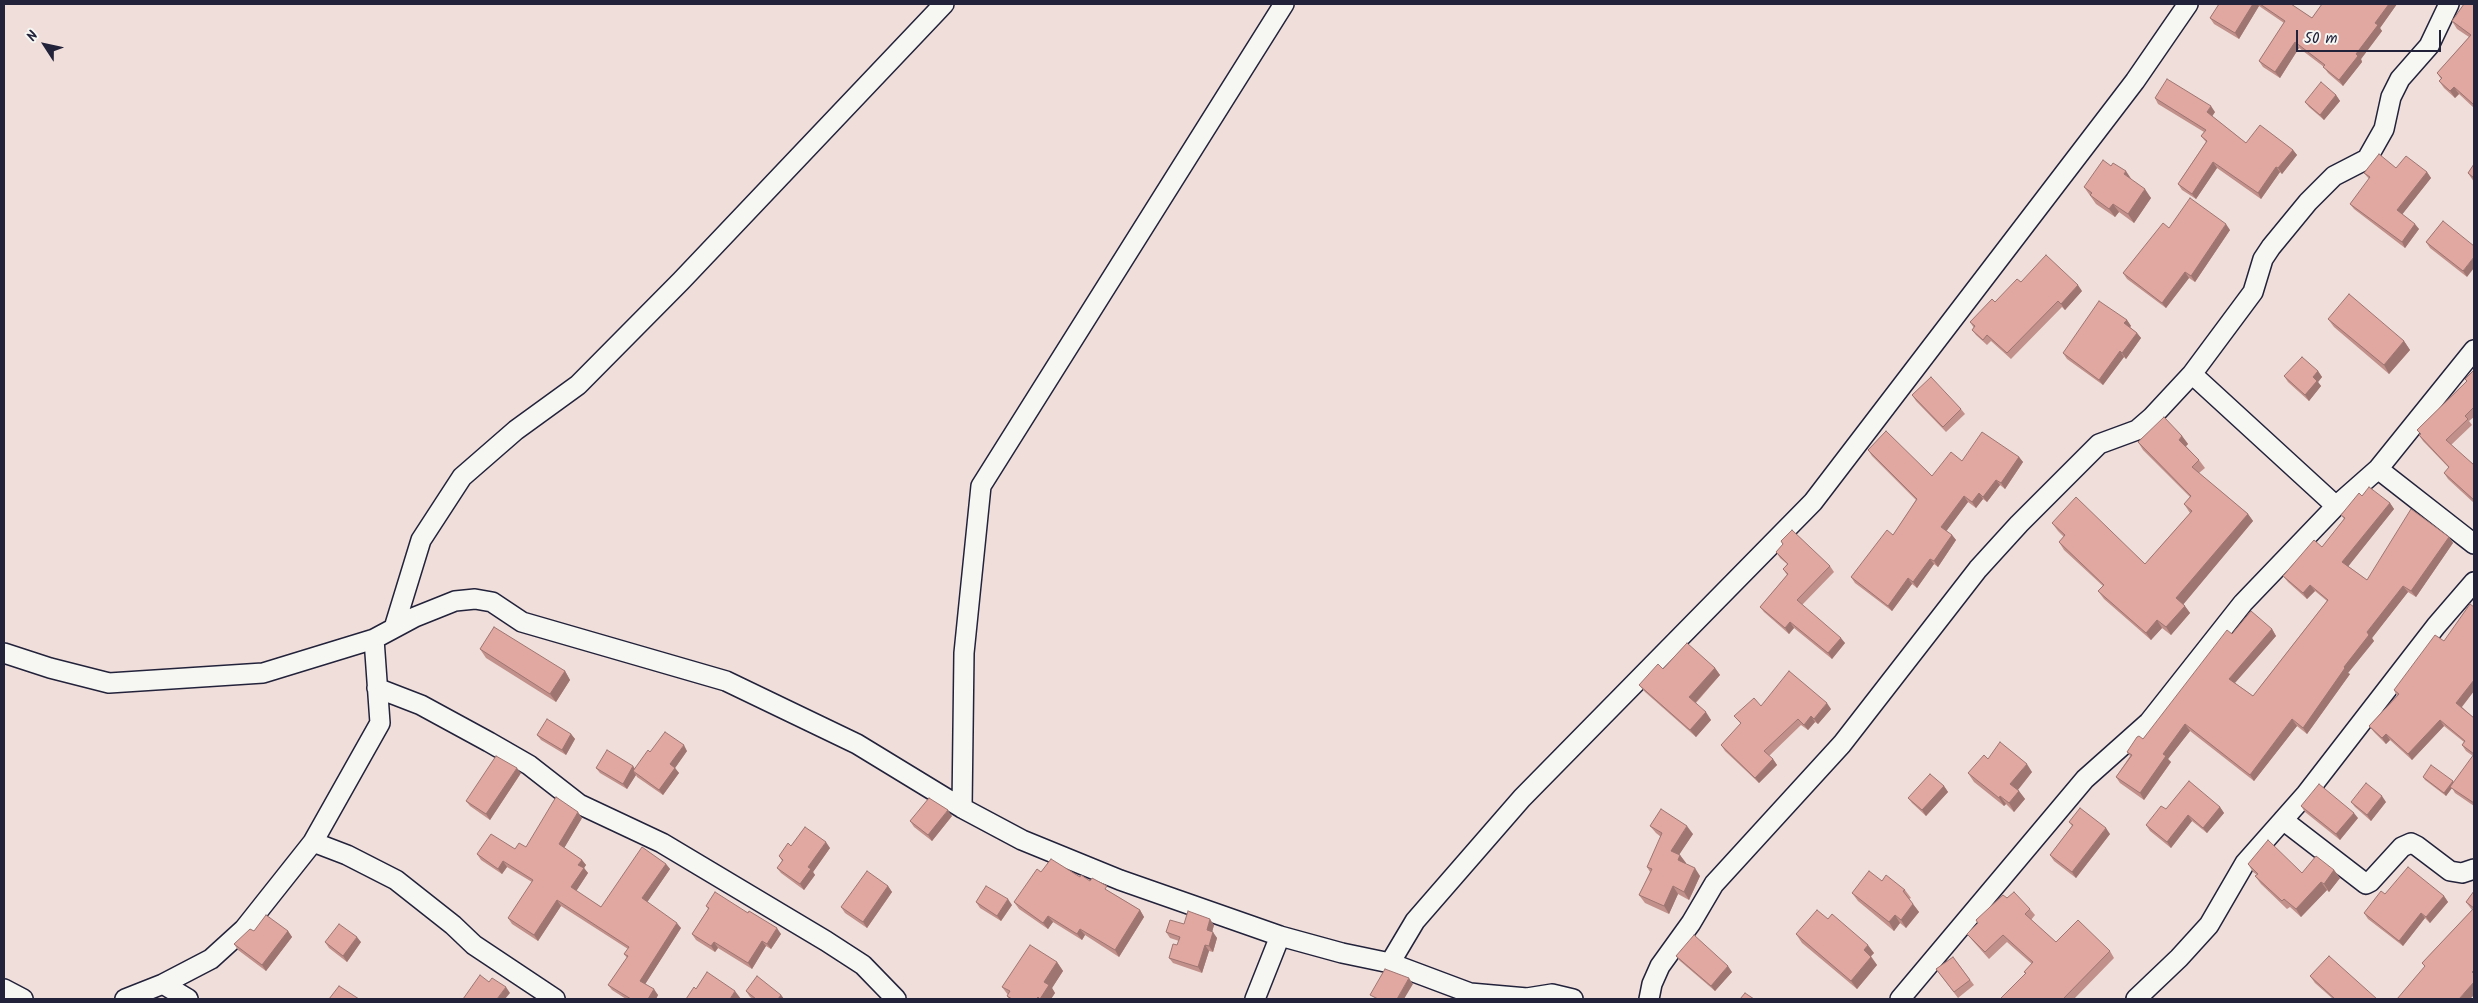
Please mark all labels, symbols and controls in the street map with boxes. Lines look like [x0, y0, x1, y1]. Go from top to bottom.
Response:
north arrow [20, 20, 70, 70]
scale bar [2298, 20, 2443, 52]
text: N [21, 26, 44, 46]
text: 50 m [2304, 27, 2338, 51]

